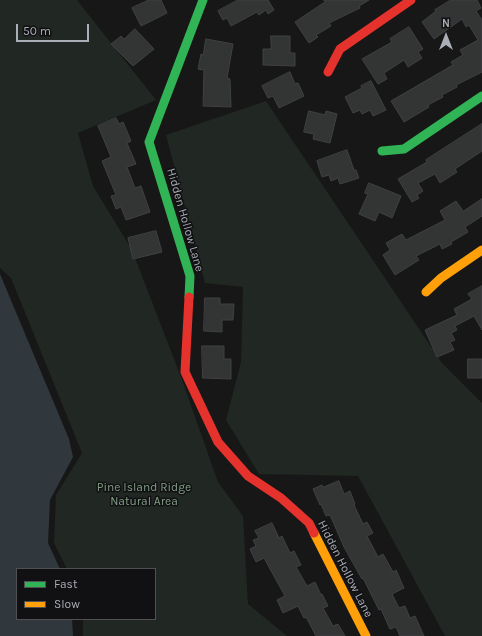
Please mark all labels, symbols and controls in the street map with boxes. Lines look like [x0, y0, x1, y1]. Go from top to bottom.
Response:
scale bar [18, 16, 91, 42]
north arrow [426, 16, 466, 56]
text: N [442, 17, 450, 30]
text: 50 m [23, 24, 51, 38]
street label: Hidden Hollow Lane [163, 167, 207, 273]
park label: Pine Island Ridge Natural Area [97, 481, 191, 509]
street label: Hidden Hollow Lane [314, 518, 376, 620]
legend [16, 568, 156, 620]
text: Fast [54, 577, 77, 591]
text: Slow [54, 597, 80, 611]

